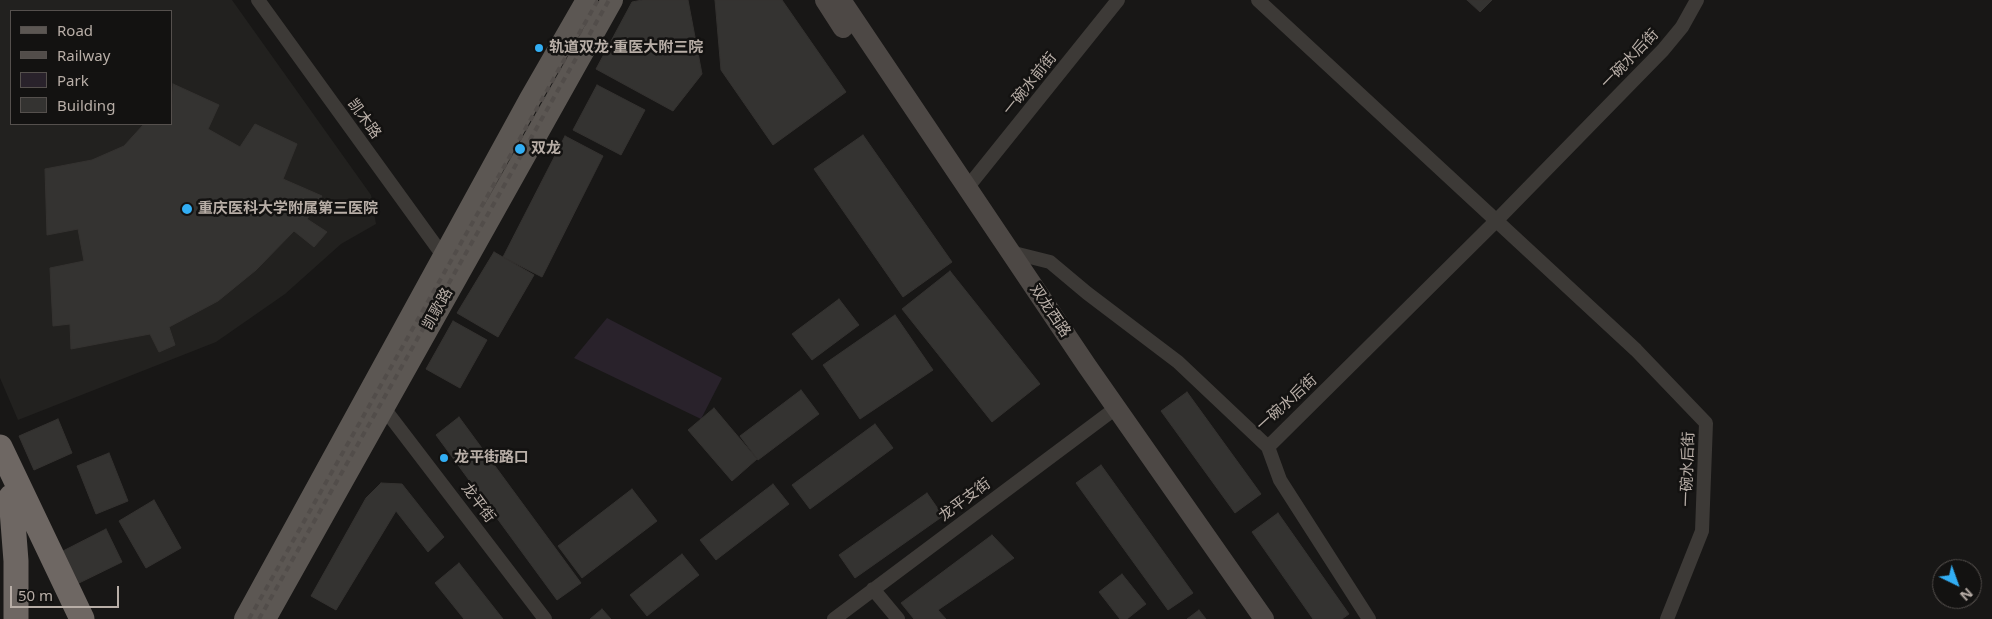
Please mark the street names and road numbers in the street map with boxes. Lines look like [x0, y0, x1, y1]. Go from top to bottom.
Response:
street label: 一碗水后街 [1597, 26, 1663, 92]
street label: 一碗水前街 [999, 49, 1061, 119]
street label: 凯木路 [343, 96, 385, 142]
street label: 双龙西路 [1026, 281, 1074, 341]
street label: 凯歌路 [419, 285, 457, 333]
street label: 一碗水后街 [1253, 371, 1321, 435]
street label: 一碗水后街 [1678, 431, 1698, 507]
street label: 龙平支街 [936, 475, 994, 525]
street label: 龙平街 [457, 480, 499, 526]

